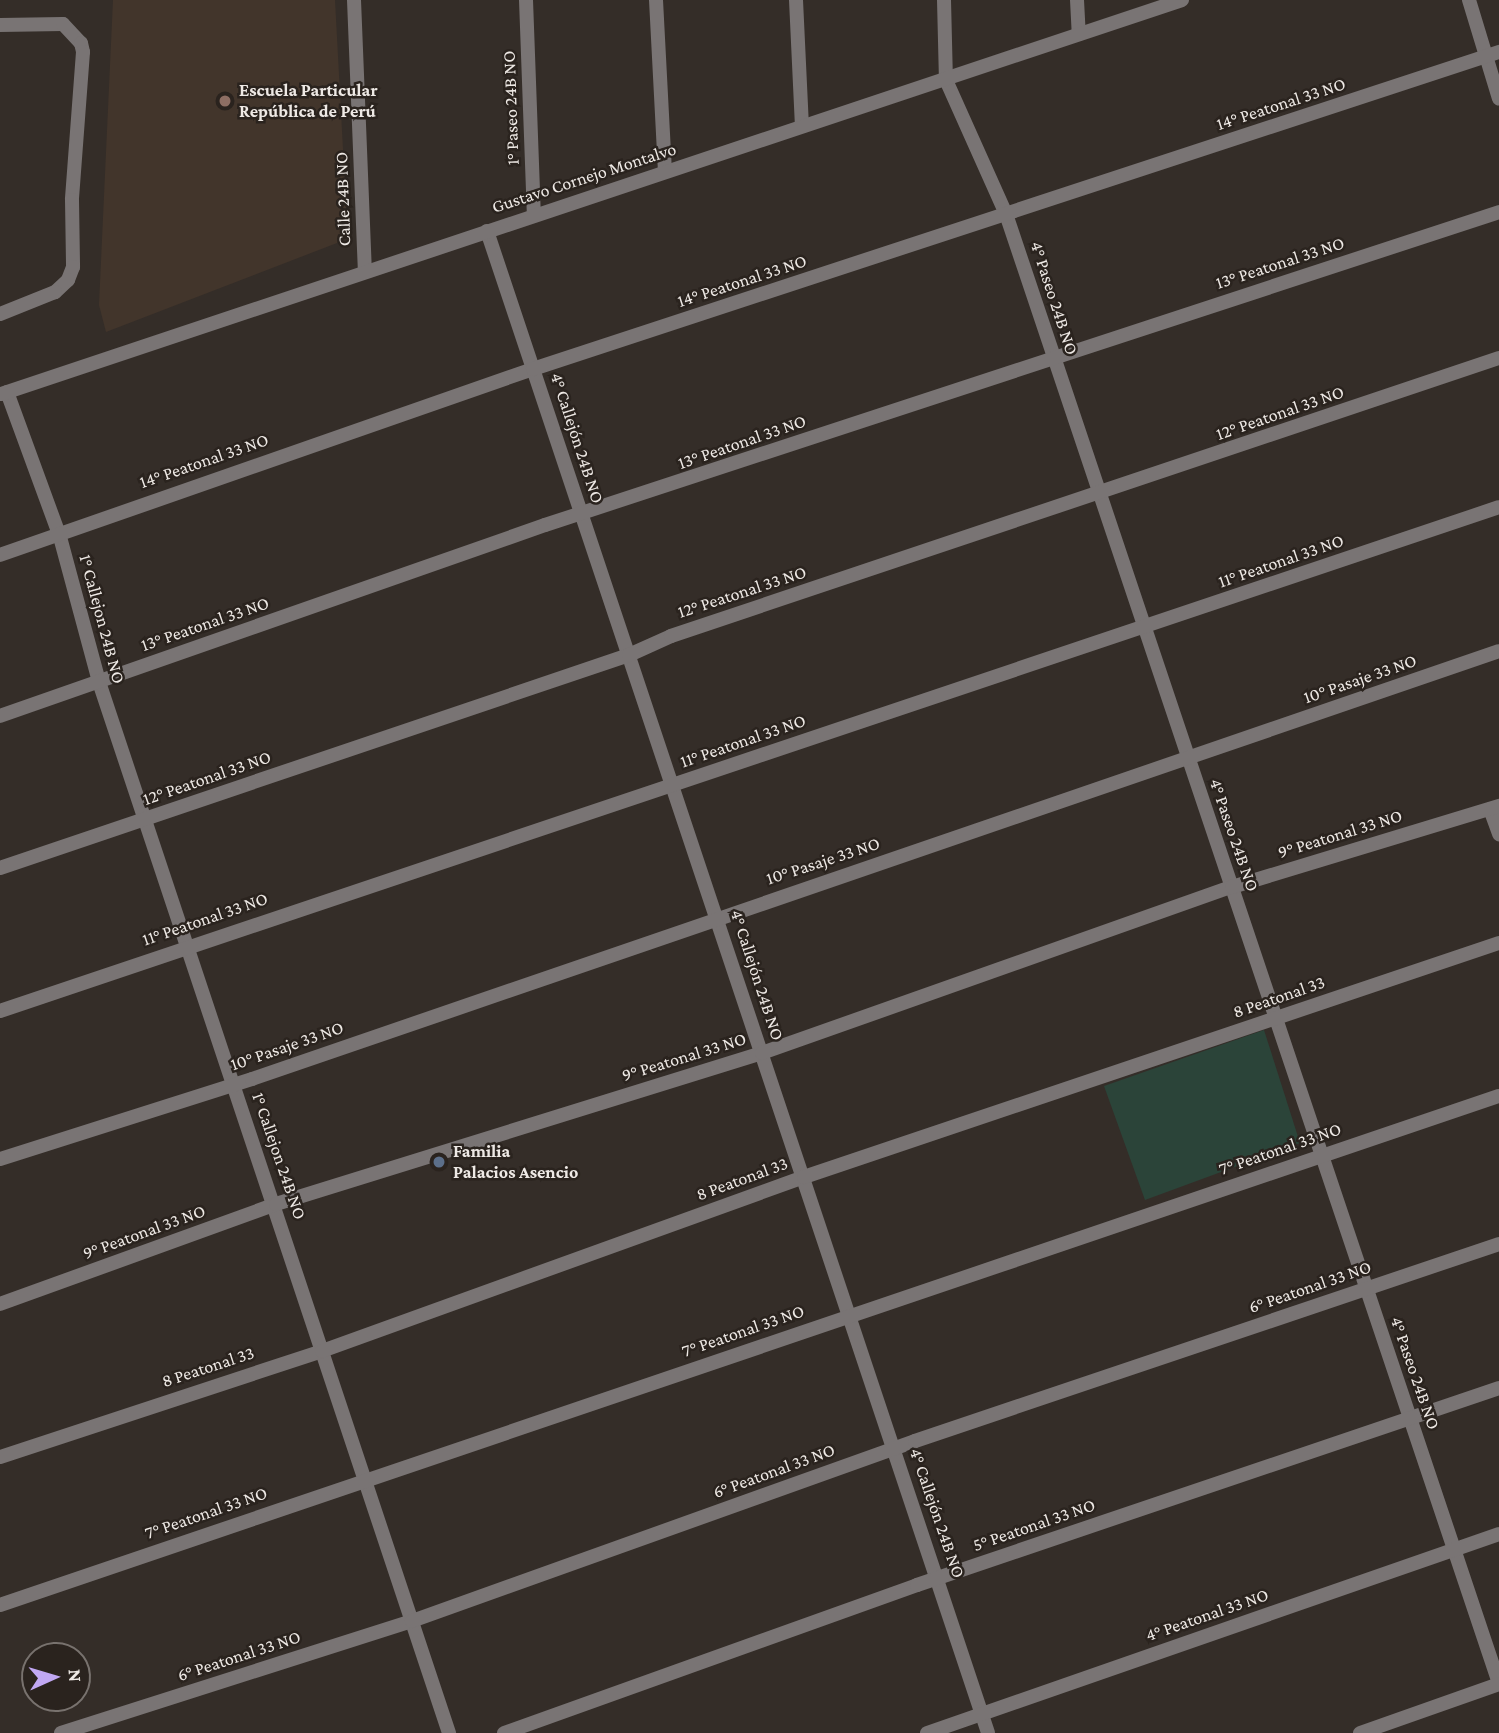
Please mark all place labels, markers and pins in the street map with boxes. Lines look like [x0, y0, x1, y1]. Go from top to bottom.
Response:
place label: Escuela Particular República de Perú [239, 80, 378, 122]
marker: Escuela Particular República de Perú [217, 93, 233, 109]
place label: Familia Palacios Asencio [453, 1141, 578, 1184]
marker: Familia Palacios Asencio [431, 1154, 447, 1170]

